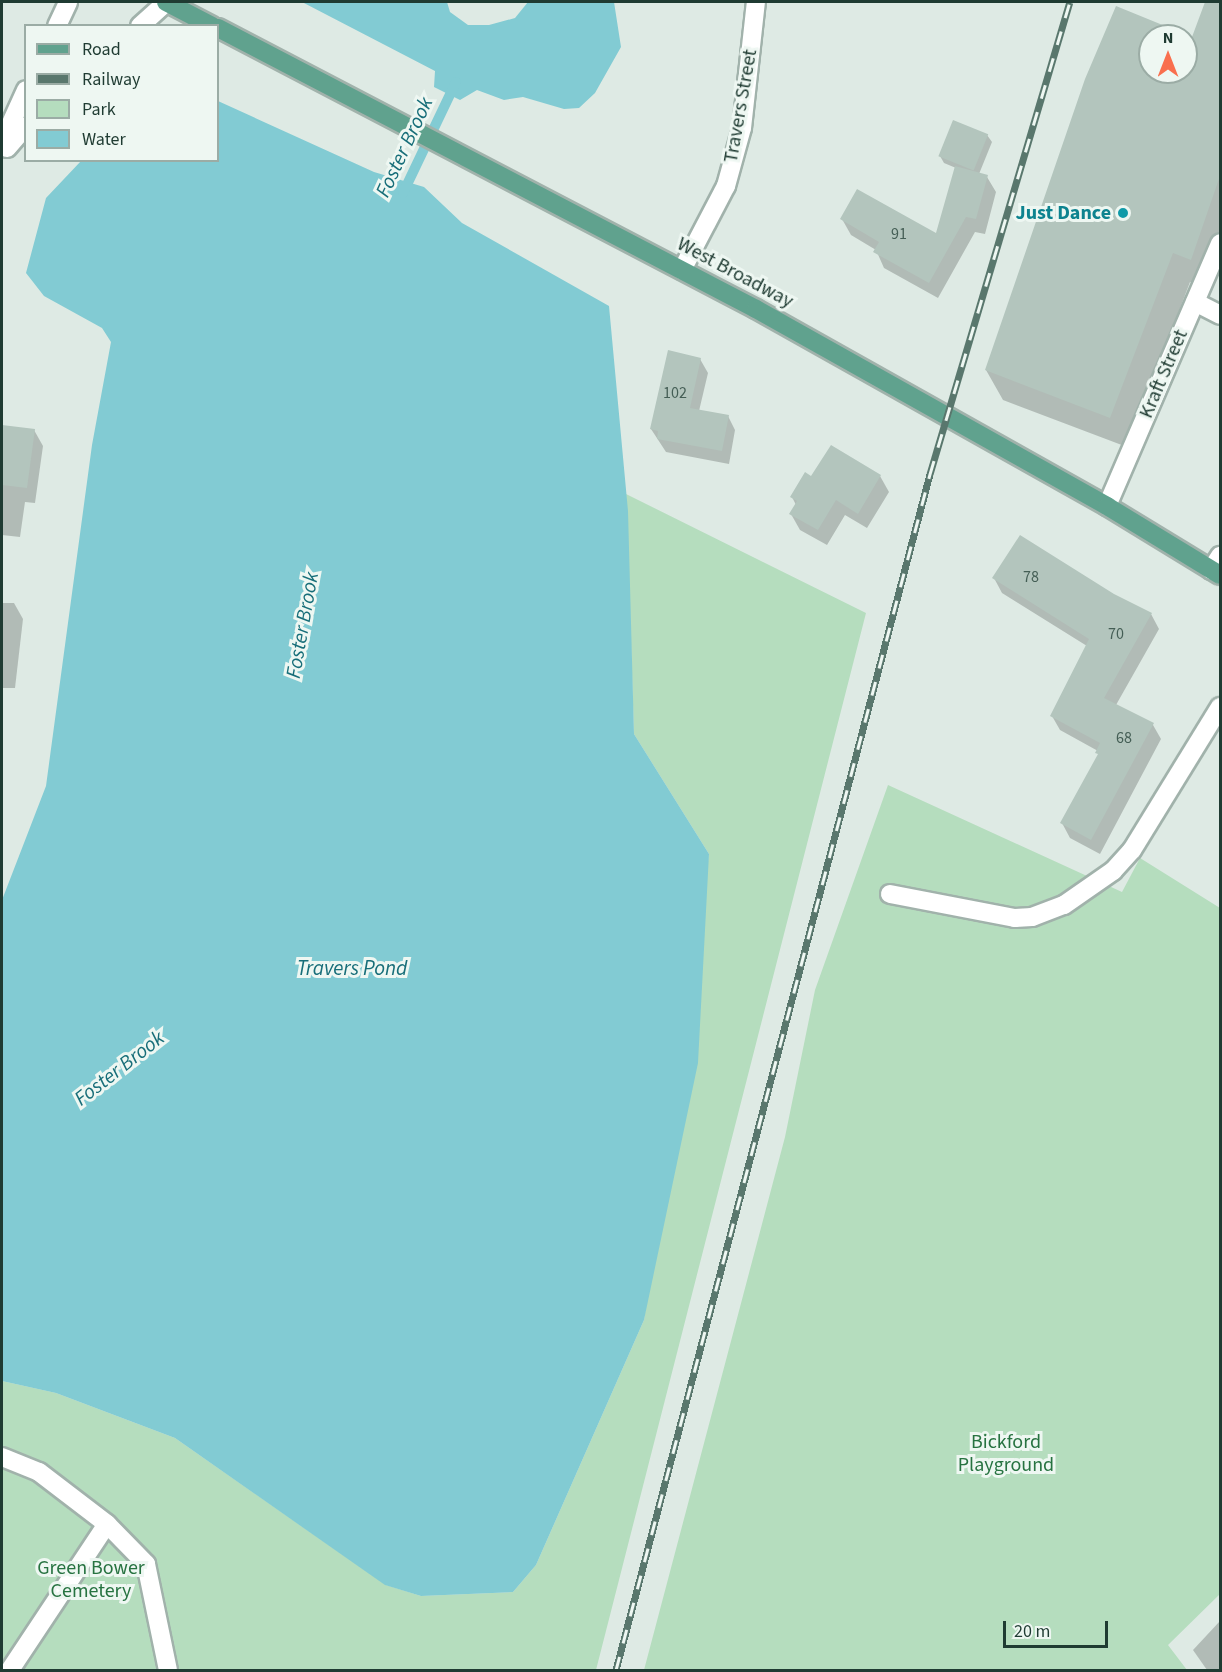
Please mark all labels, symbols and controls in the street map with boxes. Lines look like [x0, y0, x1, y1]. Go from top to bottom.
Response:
legend [24, 24, 219, 162]
north arrow [1138, 24, 1198, 84]
text: N [1163, 27, 1173, 49]
text: Road [82, 37, 121, 62]
street label: Travers Street [719, 47, 763, 165]
text: Railway [82, 67, 141, 92]
water label: Foster Brook [370, 93, 438, 201]
text: Park [82, 97, 116, 122]
text: Water [82, 127, 126, 152]
place label: Just Dance [1015, 201, 1111, 225]
marker: Just Dance [1116, 206, 1130, 220]
house number: 91 [891, 224, 907, 244]
street label: West Broadway [673, 232, 797, 314]
street label: Kraft Street [1135, 326, 1193, 422]
house number: 102 [663, 383, 687, 403]
house number: 78 [1023, 567, 1039, 587]
water label: Foster Brook [280, 570, 324, 680]
house number: 70 [1108, 624, 1124, 644]
house number: 68 [1116, 728, 1132, 748]
water label: Travers Pond [297, 955, 407, 981]
water label: Foster Brook [69, 1025, 169, 1111]
park label: Bickford Playground [958, 1431, 1054, 1478]
park label: Green Bower Cemetery [37, 1557, 145, 1604]
scale bar [1006, 1609, 1111, 1647]
text: 20 m [1014, 1619, 1050, 1644]

